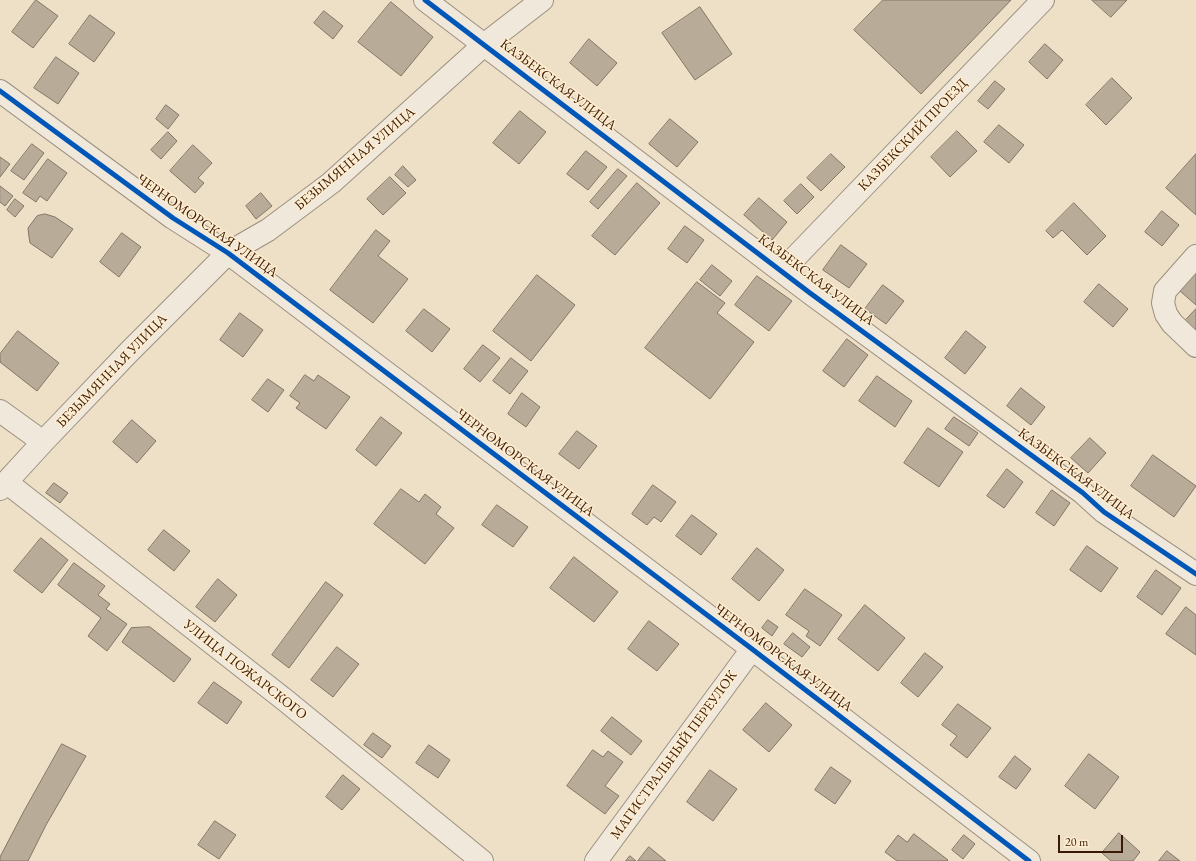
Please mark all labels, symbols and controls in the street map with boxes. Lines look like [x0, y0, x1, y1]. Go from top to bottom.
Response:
street label: КАЗБЕКСКАЯ УЛИЦА [496, 36, 620, 134]
street label: КАЗБЕКСКИЙ ПРОЕЗД [855, 75, 971, 195]
street label: БЕЗЫМЯННАЯ УЛИЦА [291, 104, 419, 214]
street label: ЧЕРНОМОРСКАЯ УЛИЦА [133, 171, 281, 281]
street label: КАЗБЕКСКАЯ УЛИЦА [754, 231, 878, 329]
street label: БЕЗЫМЯННАЯ УЛИЦА [53, 311, 171, 431]
street label: ЧЕРНОМОРСКАЯ УЛИЦА [452, 405, 598, 521]
street label: КАЗБЕКСКАЯ УЛИЦА [1014, 425, 1138, 523]
street label: ЧЕРНОМОРСКАЯ УЛИЦА [710, 600, 856, 716]
street label: УЛИЦА ПОЖАРСКОГО [180, 616, 310, 724]
street label: МАГИСТРАЛЬНЫЙ ПЕРЕУЛОК [607, 667, 741, 843]
scale bar [1060, 827, 1125, 853]
text: 20 m [1065, 834, 1088, 850]

